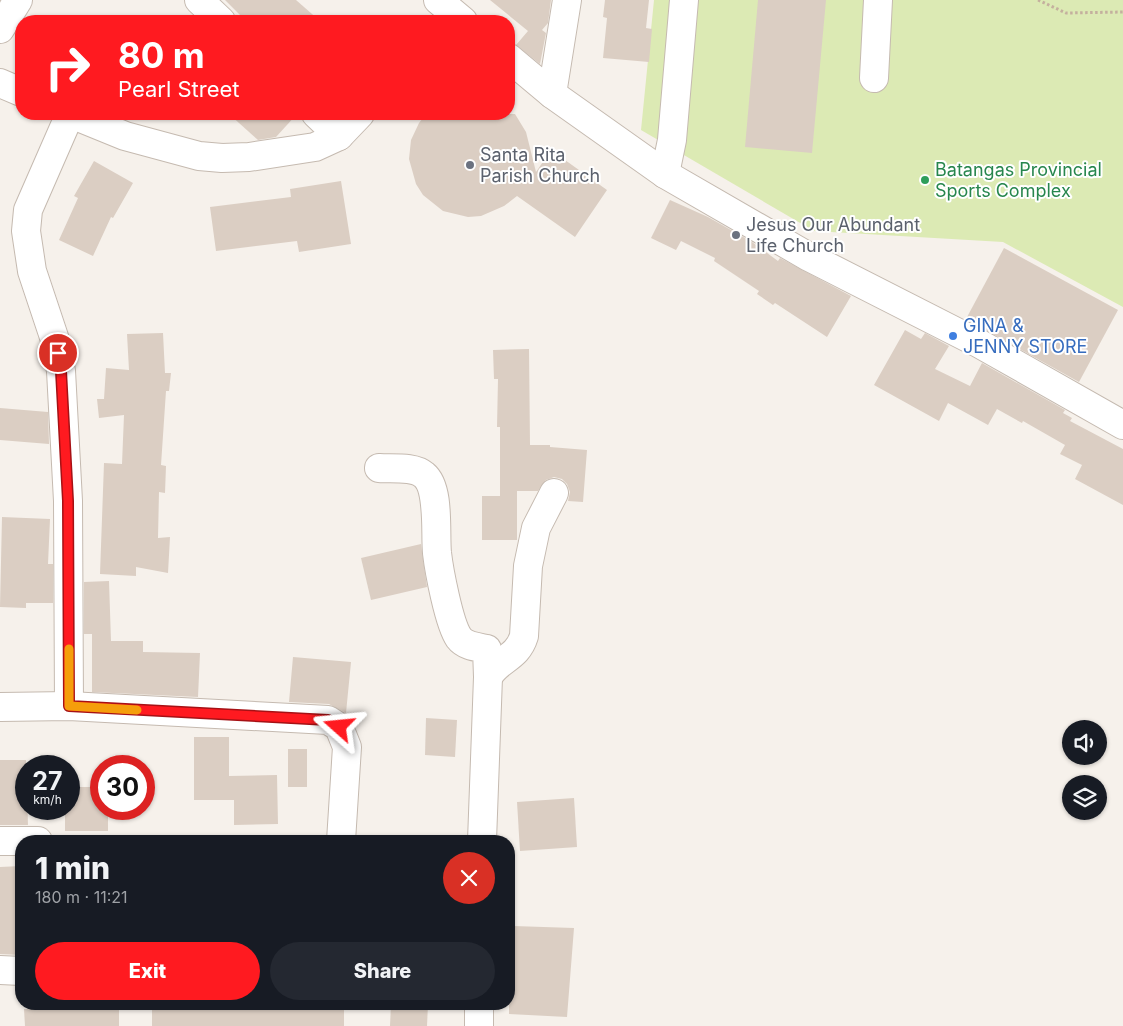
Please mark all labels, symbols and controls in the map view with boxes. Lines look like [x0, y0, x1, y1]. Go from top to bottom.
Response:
text: 80 m [118, 34, 205, 76]
icon: right [35, 35, 100, 100]
text: Pearl Street [118, 76, 240, 102]
place label: Santa Rita Parish Church [480, 144, 600, 186]
marker: Santa Rita Parish Church [464, 159, 476, 171]
place label: Batangas Provincial Sports Complex [935, 159, 1102, 201]
marker: Batangas Provincial Sports Complex [919, 174, 931, 186]
place label: Jesus Our Abundant Life Church [746, 214, 920, 256]
marker: Jesus Our Abundant Life Church [730, 229, 742, 241]
place label: GINA & JENNY STORE [963, 315, 1087, 357]
marker: GINA & JENNY STORE [947, 330, 959, 342]
pin [37, 332, 79, 374]
icon: arrive [44, 339, 72, 367]
position arrow [312, 700, 364, 752]
map controls [1062, 720, 1107, 820]
button: sound [1062, 720, 1107, 765]
speed limit sign: 30 [90, 755, 155, 820]
text: 27 [32, 766, 63, 796]
button: layers [1062, 775, 1107, 820]
text: km/h [33, 792, 62, 807]
text: 1 min [35, 850, 110, 886]
button: close [443, 852, 495, 904]
text: 180 m · 11:21 [35, 887, 128, 907]
button: Exit [35, 942, 260, 1000]
button: Share [270, 942, 495, 1000]

